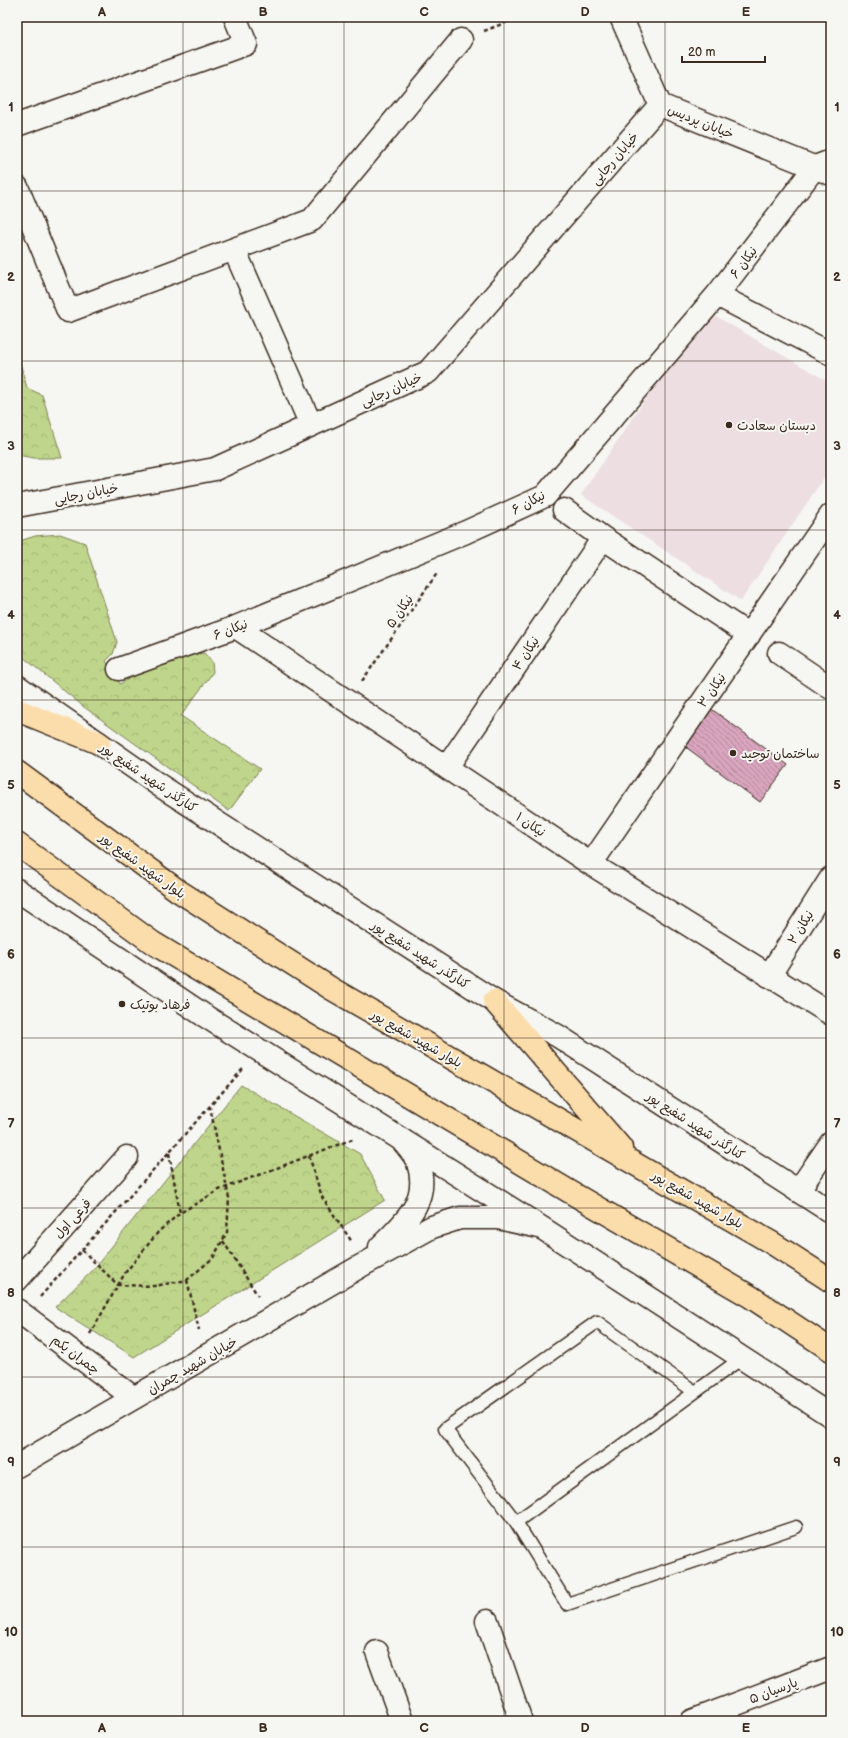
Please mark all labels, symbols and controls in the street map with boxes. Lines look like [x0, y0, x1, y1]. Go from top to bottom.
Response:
text: A [97, 4, 106, 20]
text: B [258, 4, 268, 20]
text: C [419, 4, 429, 20]
text: D [580, 4, 590, 20]
text: E [742, 4, 751, 20]
scale bar [682, 38, 765, 64]
text: 20 m [688, 45, 715, 60]
text: 1 [8, 99, 14, 115]
text: 1 [834, 99, 840, 115]
street label: خیابان پردیس [665, 101, 736, 142]
street label: خیابان رجایی [587, 129, 643, 189]
street label: نیکان ۶ [727, 244, 761, 282]
text: 2 [7, 269, 15, 285]
text: 2 [833, 269, 841, 285]
street label: خیابان رجایی [358, 369, 425, 411]
place label: دبستان سعادت [737, 418, 816, 434]
marker: دبستان سعادت [724, 420, 734, 430]
text: 3 [7, 438, 15, 454]
text: 3 [833, 438, 841, 454]
street label: خیابان رجایی [53, 480, 120, 509]
street label: نیکان ۶ [509, 487, 548, 518]
street label: نیکان ۵ [383, 592, 417, 631]
text: 4 [7, 607, 15, 623]
text: 4 [833, 607, 841, 623]
street label: نیکان ۶ [211, 616, 250, 644]
street label: نیکان ۴ [509, 634, 543, 674]
street label: نیکان ۳ [694, 670, 729, 711]
street label: کنارگذر شهید شفیع پور [95, 739, 200, 818]
place label: ساختمان توحید [741, 746, 820, 762]
marker: ساختمان توحید [728, 748, 738, 758]
text: 5 [7, 777, 15, 793]
text: 5 [833, 777, 841, 793]
street label: نیکان ۱ [512, 809, 548, 841]
street label: بلوار شهید شفیع پور [94, 829, 189, 904]
street label: نیکان ۲ [784, 908, 817, 947]
street label: کنارگذر شهید شفیع پور [366, 917, 473, 994]
text: 6 [7, 946, 15, 962]
text: 6 [833, 946, 841, 962]
place label: فرهاد بوتیک [130, 997, 190, 1013]
marker: فرهاد بوتیک [117, 999, 127, 1009]
street label: بلوار شهید شفیع پور [366, 1006, 465, 1073]
street label: کنارگذر شهید شفیع پور [641, 1088, 748, 1165]
text: 7 [7, 1116, 15, 1132]
text: 7 [833, 1116, 841, 1132]
street label: بلوار شهید شفیع پور [647, 1167, 746, 1234]
street label: فرعی اول [51, 1195, 96, 1243]
text: 8 [7, 1285, 15, 1301]
text: 8 [833, 1285, 841, 1301]
street label: چمران یکم [47, 1332, 103, 1380]
street label: خیابان شهید چمران [145, 1334, 240, 1398]
text: 9 [7, 1454, 15, 1470]
text: 9 [833, 1454, 841, 1470]
text: 10 [4, 1624, 18, 1640]
text: 10 [830, 1624, 844, 1640]
street label: پارسیان ۵ [747, 1674, 800, 1707]
text: A [97, 1720, 106, 1736]
text: B [258, 1720, 268, 1736]
text: C [419, 1720, 429, 1736]
text: D [580, 1720, 590, 1736]
text: E [742, 1720, 751, 1736]

